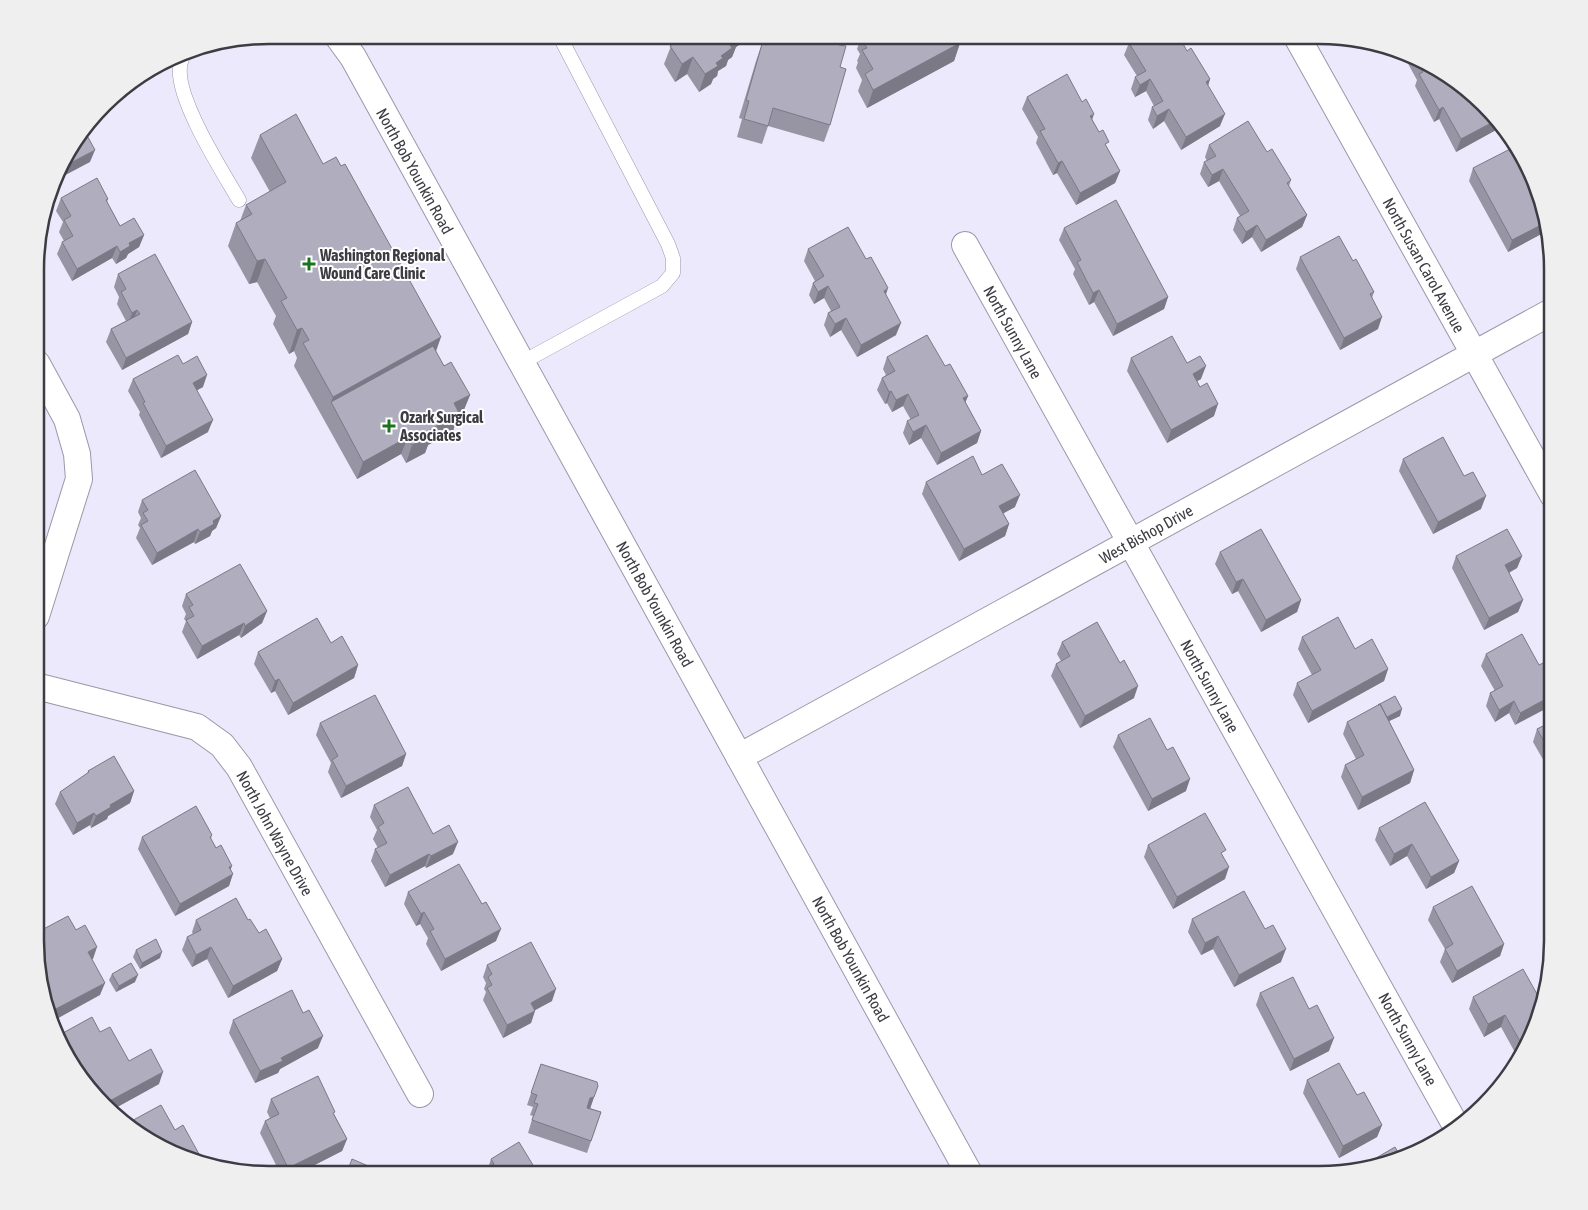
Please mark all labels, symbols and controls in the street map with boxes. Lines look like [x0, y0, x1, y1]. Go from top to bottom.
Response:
street label: North Bob Younkin Road [373, 105, 457, 237]
street label: North Susan Carol Avenue [1379, 195, 1469, 335]
place label: Washington Regional Wound Care Clinic [319, 246, 446, 282]
marker: Washington Regional Wound Care Clinic [302, 257, 316, 271]
street label: North Sunny Lane [979, 282, 1046, 382]
place label: Ozark Surgical Associates [399, 408, 484, 444]
marker: Ozark Surgical Associates [382, 419, 396, 433]
street label: West Bishop Drive [1096, 501, 1196, 568]
street label: North Bob Younkin Road [613, 538, 697, 670]
street label: North Sunny Lane [1176, 636, 1243, 736]
street label: North John Wayne Drive [232, 767, 317, 899]
street label: North Bob Younkin Road [809, 893, 893, 1025]
street label: North Sunny Lane [1374, 989, 1441, 1089]

